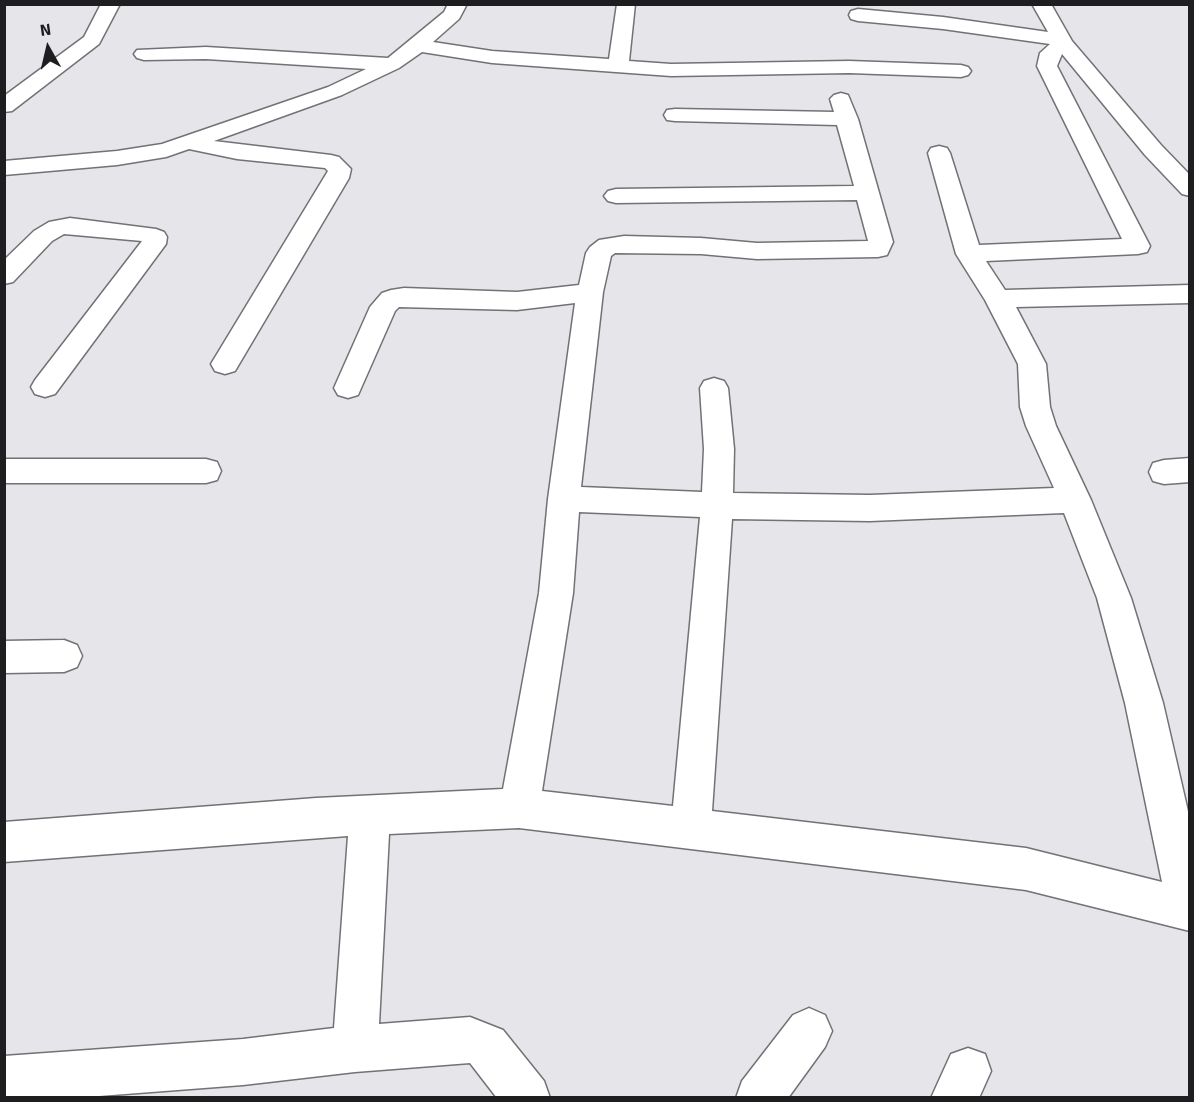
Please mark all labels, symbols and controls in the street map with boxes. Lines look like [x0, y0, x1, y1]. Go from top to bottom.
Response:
north arrow [18, 18, 78, 78]
text: N [39, 19, 52, 41]

